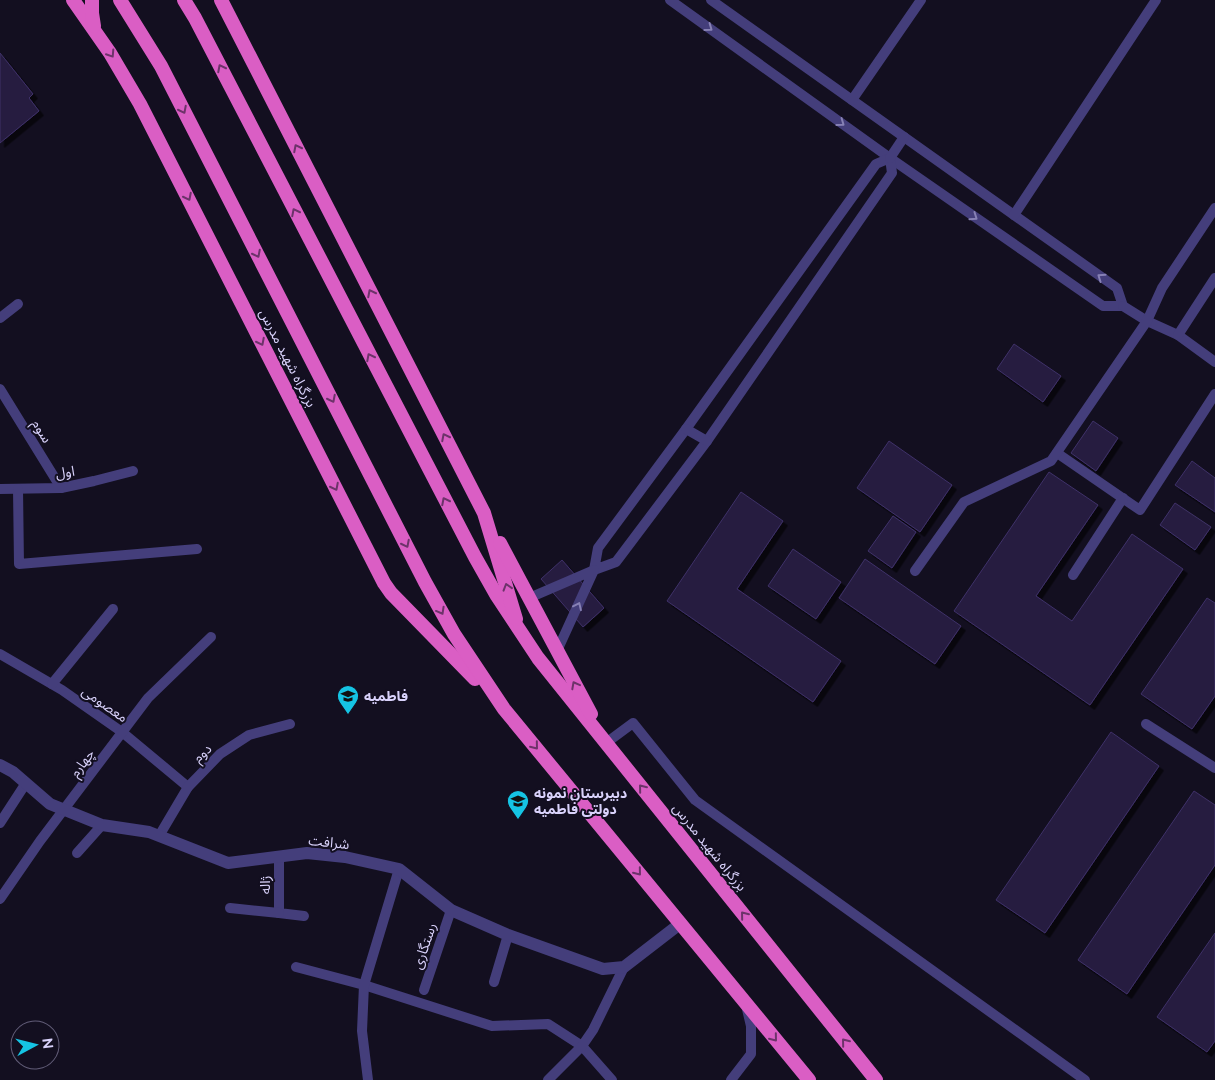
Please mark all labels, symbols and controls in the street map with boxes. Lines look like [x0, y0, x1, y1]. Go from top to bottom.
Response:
one-way arrow [703, 23, 712, 31]
one-way arrow [104, 49, 114, 58]
one-way arrow [217, 64, 227, 73]
one-way arrow [177, 105, 187, 114]
one-way arrow [835, 117, 845, 126]
one-way arrow [293, 144, 303, 153]
one-way arrow [181, 192, 191, 201]
one-way arrow [292, 209, 302, 218]
one-way arrow [968, 211, 978, 220]
one-way arrow [251, 249, 261, 258]
one-way arrow [1097, 274, 1107, 283]
one-way arrow [367, 289, 377, 298]
street label: بزرگراه شهید مدرس [255, 306, 320, 410]
one-way arrow [255, 337, 265, 346]
one-way arrow [366, 353, 376, 362]
one-way arrow [326, 394, 336, 403]
street label: سوم [26, 416, 55, 447]
one-way arrow [441, 433, 451, 442]
street label: اول [54, 463, 76, 482]
one-way arrow [329, 482, 339, 491]
one-way arrow [441, 497, 451, 506]
one-way arrow [400, 538, 410, 547]
one-way arrow [502, 583, 512, 592]
one-way arrow [571, 602, 582, 611]
one-way arrow [435, 606, 445, 615]
one-way arrow [571, 681, 581, 690]
street label: معصومی [78, 682, 131, 726]
school or university icon: فاطمیه [336, 684, 360, 715]
place label: فاطمیه [364, 688, 408, 704]
street label: دوم [189, 740, 217, 768]
one-way arrow [529, 740, 537, 749]
street label: چهارم [66, 746, 100, 782]
place label: دبیرستان نمونه دولتی فاطمیه [534, 785, 627, 817]
one-way arrow [640, 785, 648, 794]
school or university icon: دبیرستان نمونه دولتی فاطمیه [506, 789, 530, 820]
street label: بزرگراه شهید مدرس [669, 800, 750, 895]
street label: شرافت [308, 832, 350, 853]
one-way arrow [632, 866, 641, 875]
street label: ژاله [257, 876, 274, 894]
one-way arrow [741, 912, 749, 921]
street label: رستگاری [409, 921, 440, 972]
north arrow [10, 1020, 60, 1070]
one-way arrow [769, 1032, 777, 1041]
text: N [39, 1037, 56, 1050]
one-way arrow [843, 1039, 851, 1048]

